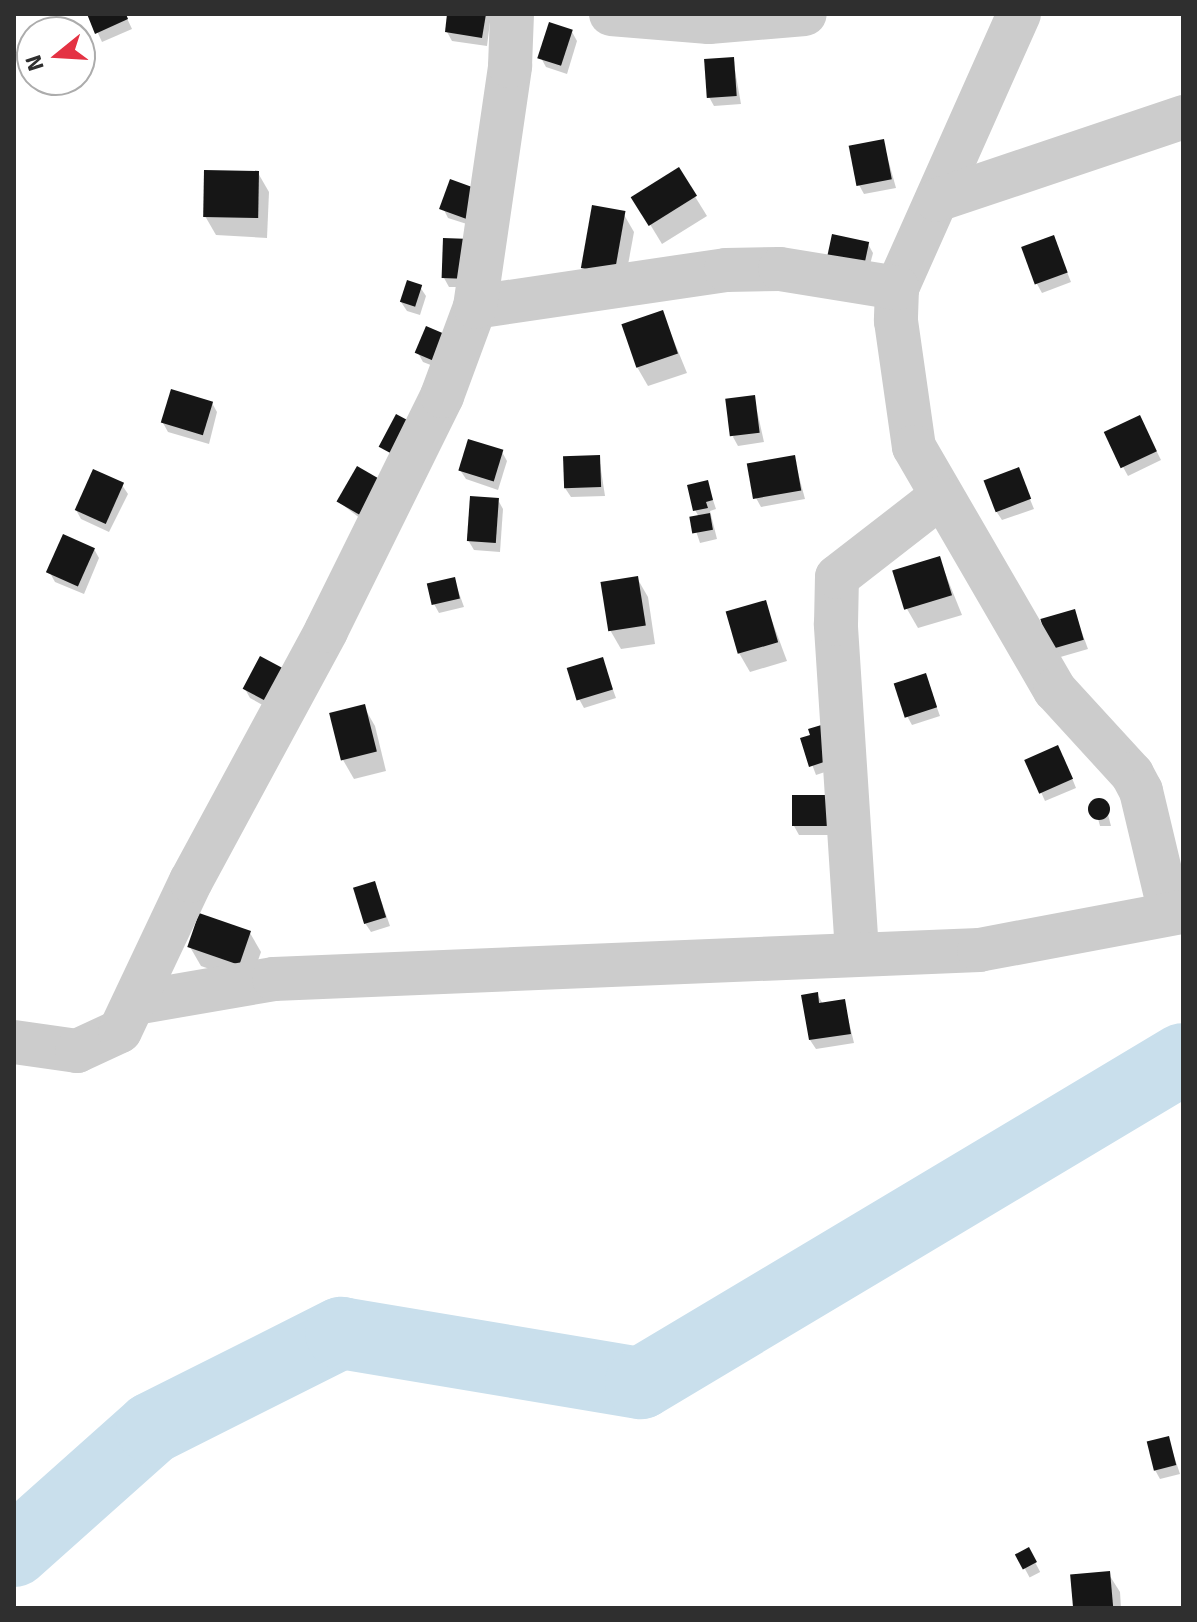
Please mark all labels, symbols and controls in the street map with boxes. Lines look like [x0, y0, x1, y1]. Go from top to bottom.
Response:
north arrow [16, 16, 96, 96]
text: N [19, 51, 50, 74]

